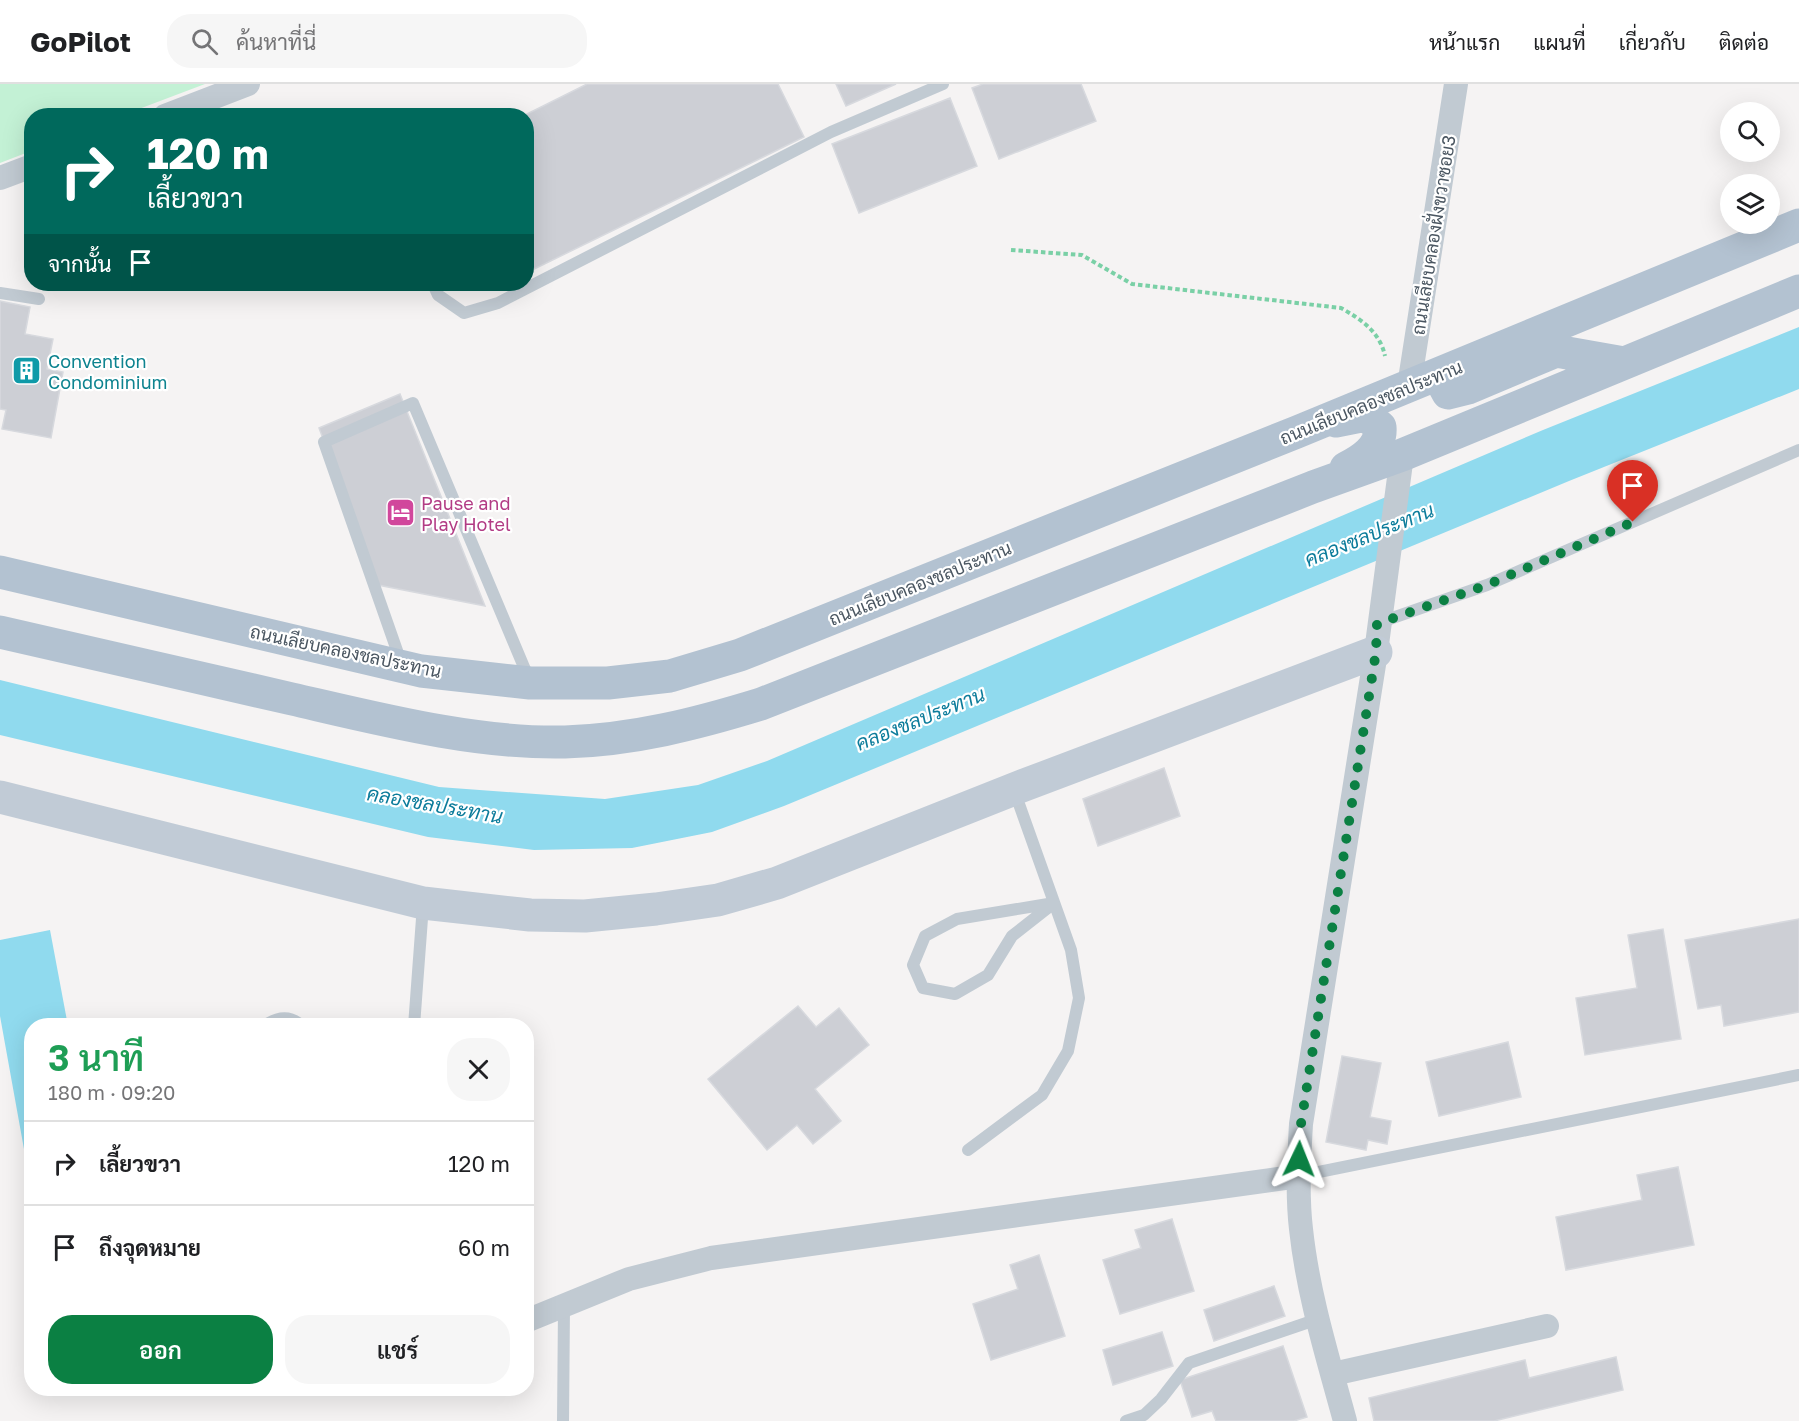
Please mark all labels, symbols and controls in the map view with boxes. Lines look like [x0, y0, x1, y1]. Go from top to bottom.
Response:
search box [167, 14, 587, 68]
text: GoPilot [30, 25, 131, 58]
icon: search [188, 25, 221, 58]
text: ค้นหาที่นี่ [236, 28, 316, 55]
text: หน้าแรก [1429, 29, 1500, 55]
text: แผนที่ [1533, 29, 1586, 55]
text: เกี่ยวกับ [1619, 29, 1686, 55]
text: ติดต่อ [1719, 29, 1769, 55]
map controls [1720, 102, 1780, 234]
button: search [1720, 102, 1780, 162]
text: 120 m [147, 128, 269, 178]
icon: right [48, 132, 126, 210]
street label: ถนนเลียบคลองฝั่งขวาซอย3 [1403, 133, 1460, 336]
button: layers [1720, 174, 1780, 234]
text: เลี้ยวขวา [147, 182, 243, 214]
icon: arrive [124, 246, 157, 279]
text: จากนั้น [48, 250, 112, 277]
place label: Convention Condominium [48, 350, 167, 393]
street label: ถนนเลียบคลองชลประทาน [1276, 354, 1465, 449]
building icon: Convention Condominium [11, 355, 43, 387]
pin [1607, 460, 1658, 522]
icon: arrive [1616, 469, 1649, 502]
place label: Pause and Play Hotel [421, 492, 511, 535]
hotel icon: Pause and Play Hotel [384, 497, 416, 529]
water label: คลองชลประทาน [1301, 497, 1437, 571]
street label: ถนนเลียบคลองชลประทาน [825, 535, 1014, 630]
street label: ถนนเลียบคลองชลประทาน [248, 619, 444, 682]
water label: คลองชลประทาน [852, 681, 988, 755]
water label: คลองชลประทาน [365, 780, 505, 828]
text: 3 นาที [48, 1036, 144, 1079]
button: close [447, 1038, 510, 1101]
text: 180 m · 09:20 [48, 1080, 176, 1104]
position arrow [1267, 1127, 1331, 1191]
icon: right [48, 1147, 81, 1180]
text: เลี้ยวขวา [99, 1150, 181, 1177]
text: 120 m [448, 1150, 510, 1177]
icon: arrive [48, 1231, 81, 1264]
text: ถึงจุดหมาย [99, 1234, 201, 1261]
text: 60 m [458, 1234, 510, 1261]
button: ออก [48, 1315, 273, 1384]
button: แชร์ [285, 1315, 510, 1384]

